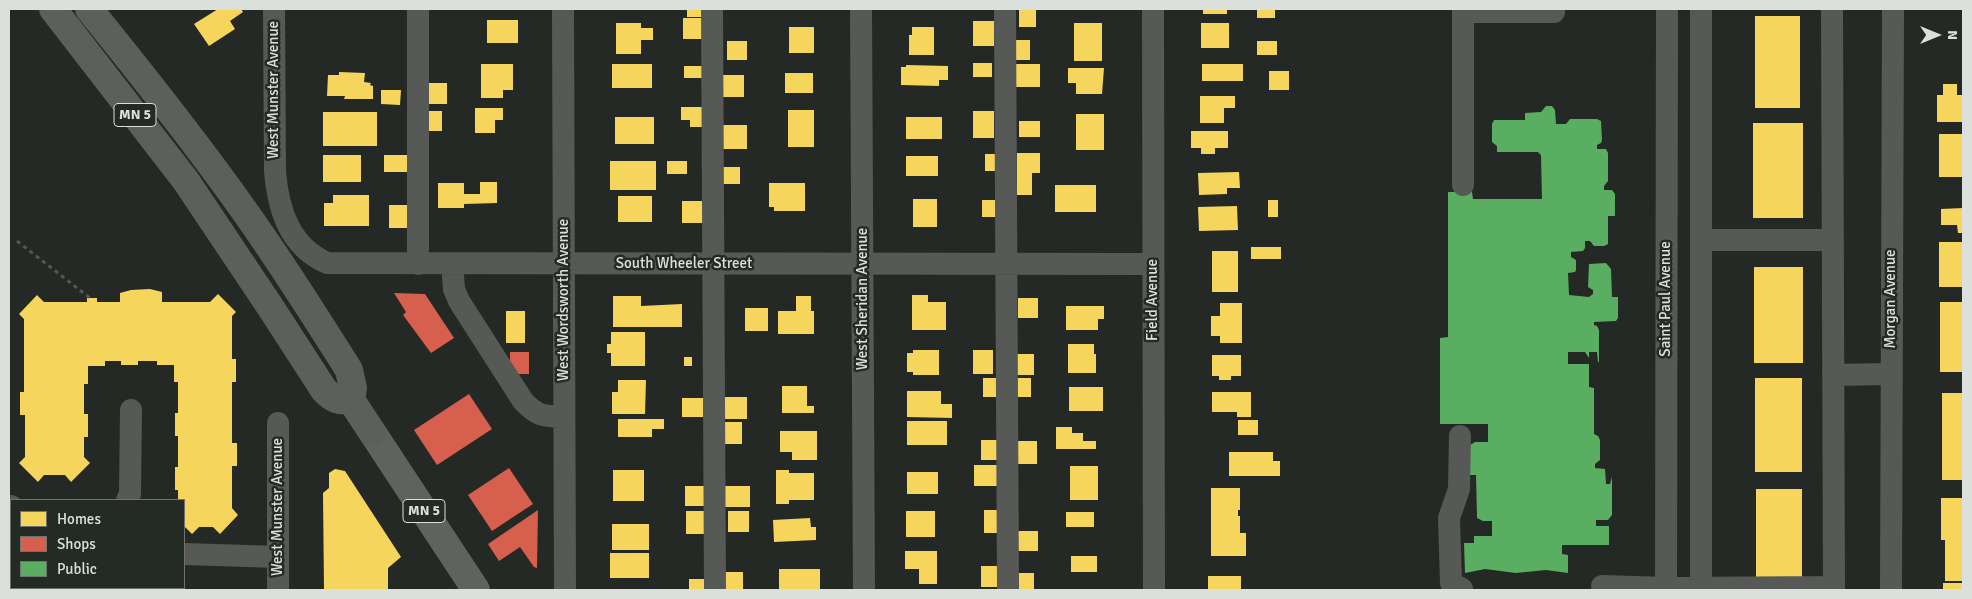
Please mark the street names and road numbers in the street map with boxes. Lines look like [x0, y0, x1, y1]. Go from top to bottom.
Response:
street label: West Munster Avenue [265, 21, 283, 159]
road number: MN 5 [114, 104, 156, 126]
street label: West Wordsworth Avenue [555, 219, 573, 381]
street label: West Sheridan Avenue [854, 228, 872, 370]
street label: Saint Paul Avenue [1657, 241, 1675, 357]
street label: Morgan Avenue [1882, 249, 1900, 349]
street label: South Wheeler Street [616, 255, 752, 273]
street label: Field Avenue [1144, 259, 1162, 341]
street label: West Munster Avenue [269, 438, 287, 576]
road number: MN 5 [403, 500, 445, 522]

